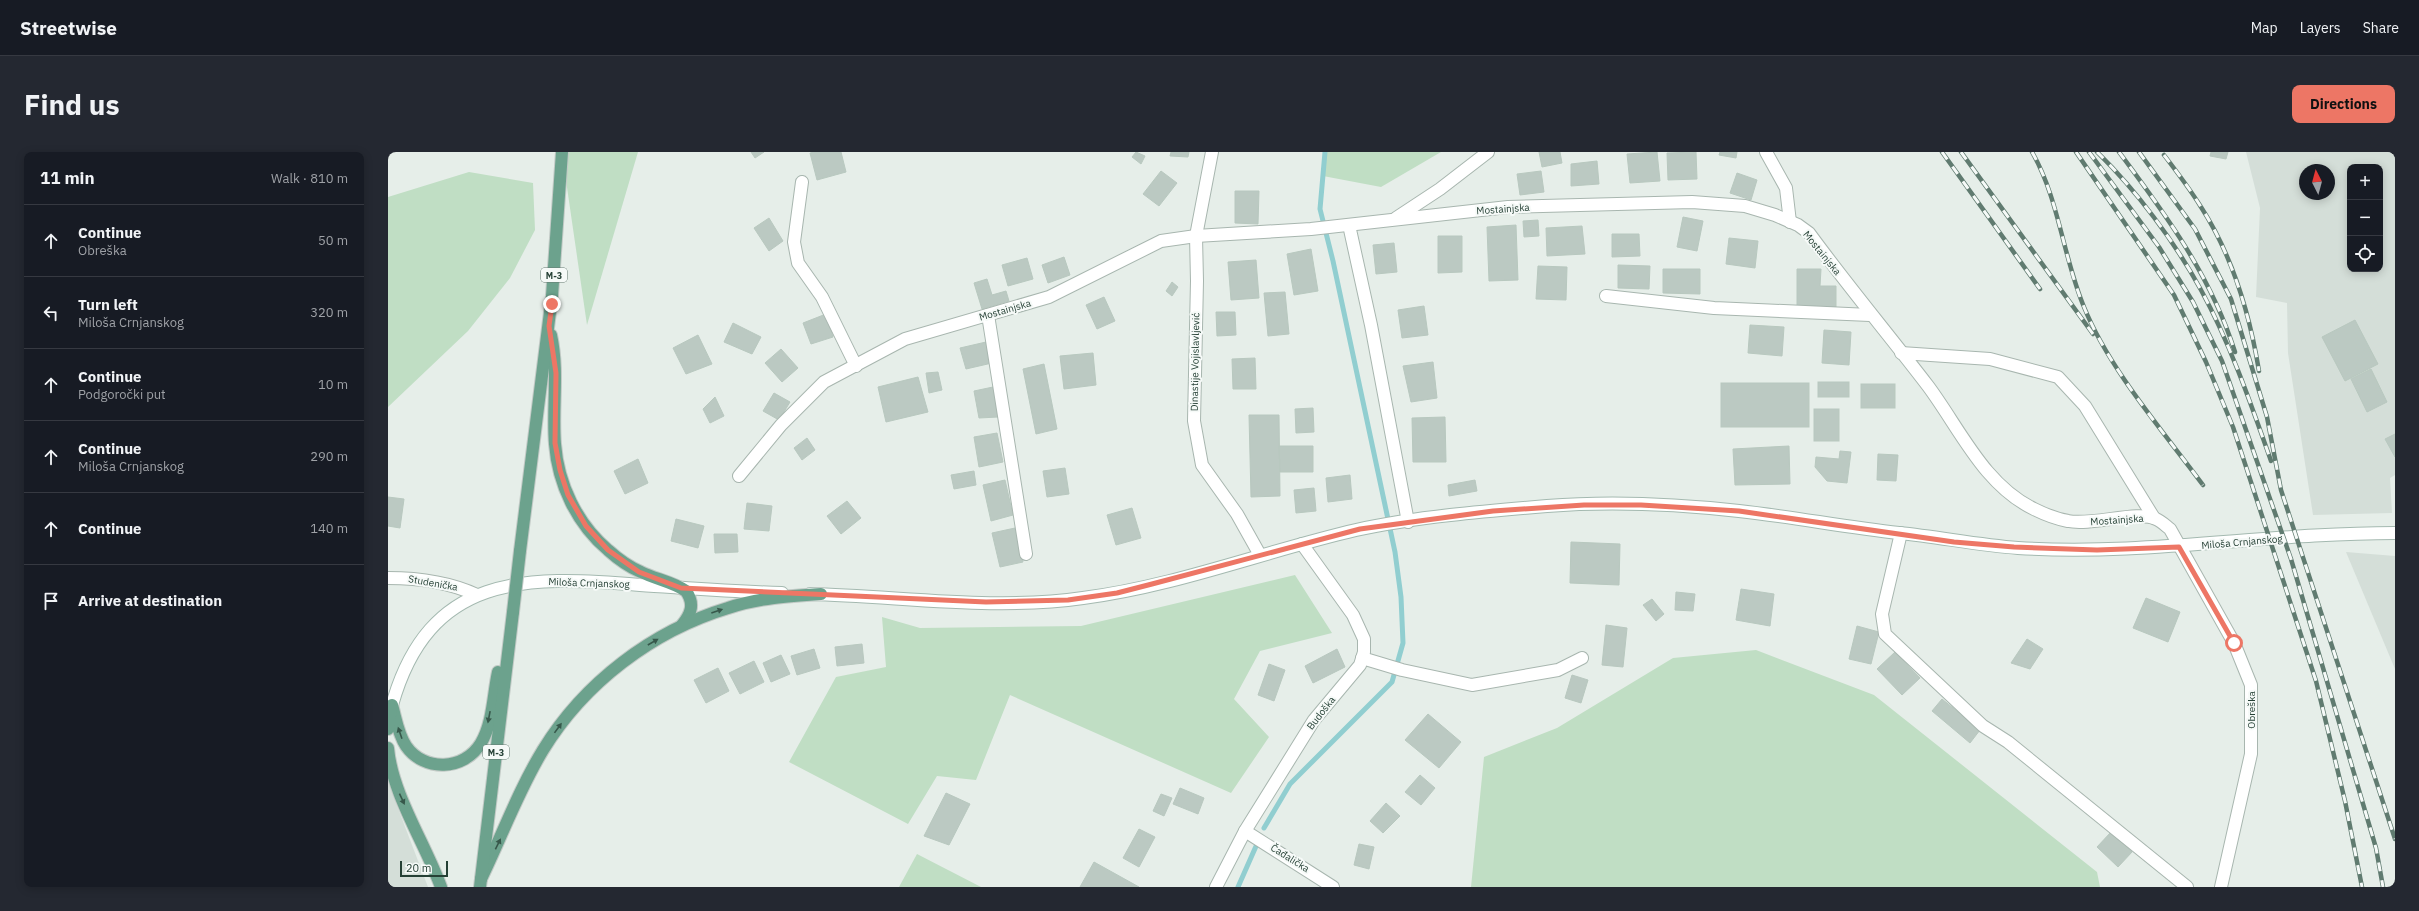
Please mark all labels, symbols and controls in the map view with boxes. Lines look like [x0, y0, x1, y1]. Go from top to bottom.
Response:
text: Streetwise [20, 16, 117, 40]
text: Map [2251, 19, 2278, 37]
text: Layers [2300, 19, 2341, 37]
text: Share [2363, 19, 2399, 37]
button: Directions [2292, 85, 2395, 123]
text: Find us [24, 86, 120, 123]
north arrow [2299, 164, 2335, 200]
map controls [2347, 164, 2383, 272]
button: + [2347, 164, 2383, 200]
text: 11 min [40, 167, 95, 189]
text: Walk · 810 m [271, 170, 348, 187]
button: − [2347, 200, 2383, 236]
street label: Mostainjska [1476, 201, 1531, 217]
text: Continue [78, 223, 142, 242]
street label: Mostainjska [1800, 228, 1844, 278]
icon: ahead [40, 230, 62, 252]
text: 50 m [318, 232, 348, 249]
button: locate [2347, 236, 2383, 272]
text: Obreška [78, 242, 127, 259]
road number: M-3 [541, 268, 567, 282]
text: Turn left [78, 295, 138, 314]
route end [543, 295, 561, 313]
street label: Mostainjska [978, 296, 1033, 324]
icon: left [40, 302, 62, 324]
text: 320 m [310, 304, 348, 321]
street label: Dinastije Vojislavljević [1188, 313, 1202, 411]
text: Miloša Crnjanskog [78, 314, 184, 331]
text: Continue [78, 367, 142, 386]
icon: ahead [40, 374, 62, 396]
text: 10 m [318, 376, 348, 393]
text: Podgoročki put [78, 386, 166, 403]
text: Continue [78, 439, 142, 458]
icon: ahead [40, 446, 62, 468]
text: 290 m [310, 448, 348, 465]
text: Miloša Crnjanskog [78, 458, 184, 475]
street label: Mostainjska [2090, 512, 2145, 528]
icon: ahead [40, 518, 62, 540]
text: Continue [78, 519, 142, 538]
text: 140 m [310, 520, 348, 537]
street label: Miloša Crnjanskog [2201, 532, 2284, 552]
street label: Studenička [407, 572, 459, 594]
street label: Miloša Crnjanskog [548, 575, 631, 591]
icon: arrive [40, 590, 62, 612]
text: Arrive at destination [78, 591, 222, 610]
one-way arrow [712, 608, 724, 614]
route start [2225, 634, 2243, 652]
one-way arrow [647, 638, 659, 645]
street label: Obreška [2245, 691, 2258, 729]
street label: Budoška [1304, 693, 1339, 732]
one-way arrow [486, 711, 492, 723]
one-way arrow [553, 723, 562, 734]
one-way arrow [397, 727, 403, 739]
road number: M-3 [483, 745, 509, 759]
one-way arrow [399, 793, 405, 804]
one-way arrow [495, 838, 501, 849]
street label: Čađalička [1268, 841, 1312, 875]
scale bar [400, 859, 448, 878]
text: 20 m [406, 861, 431, 875]

